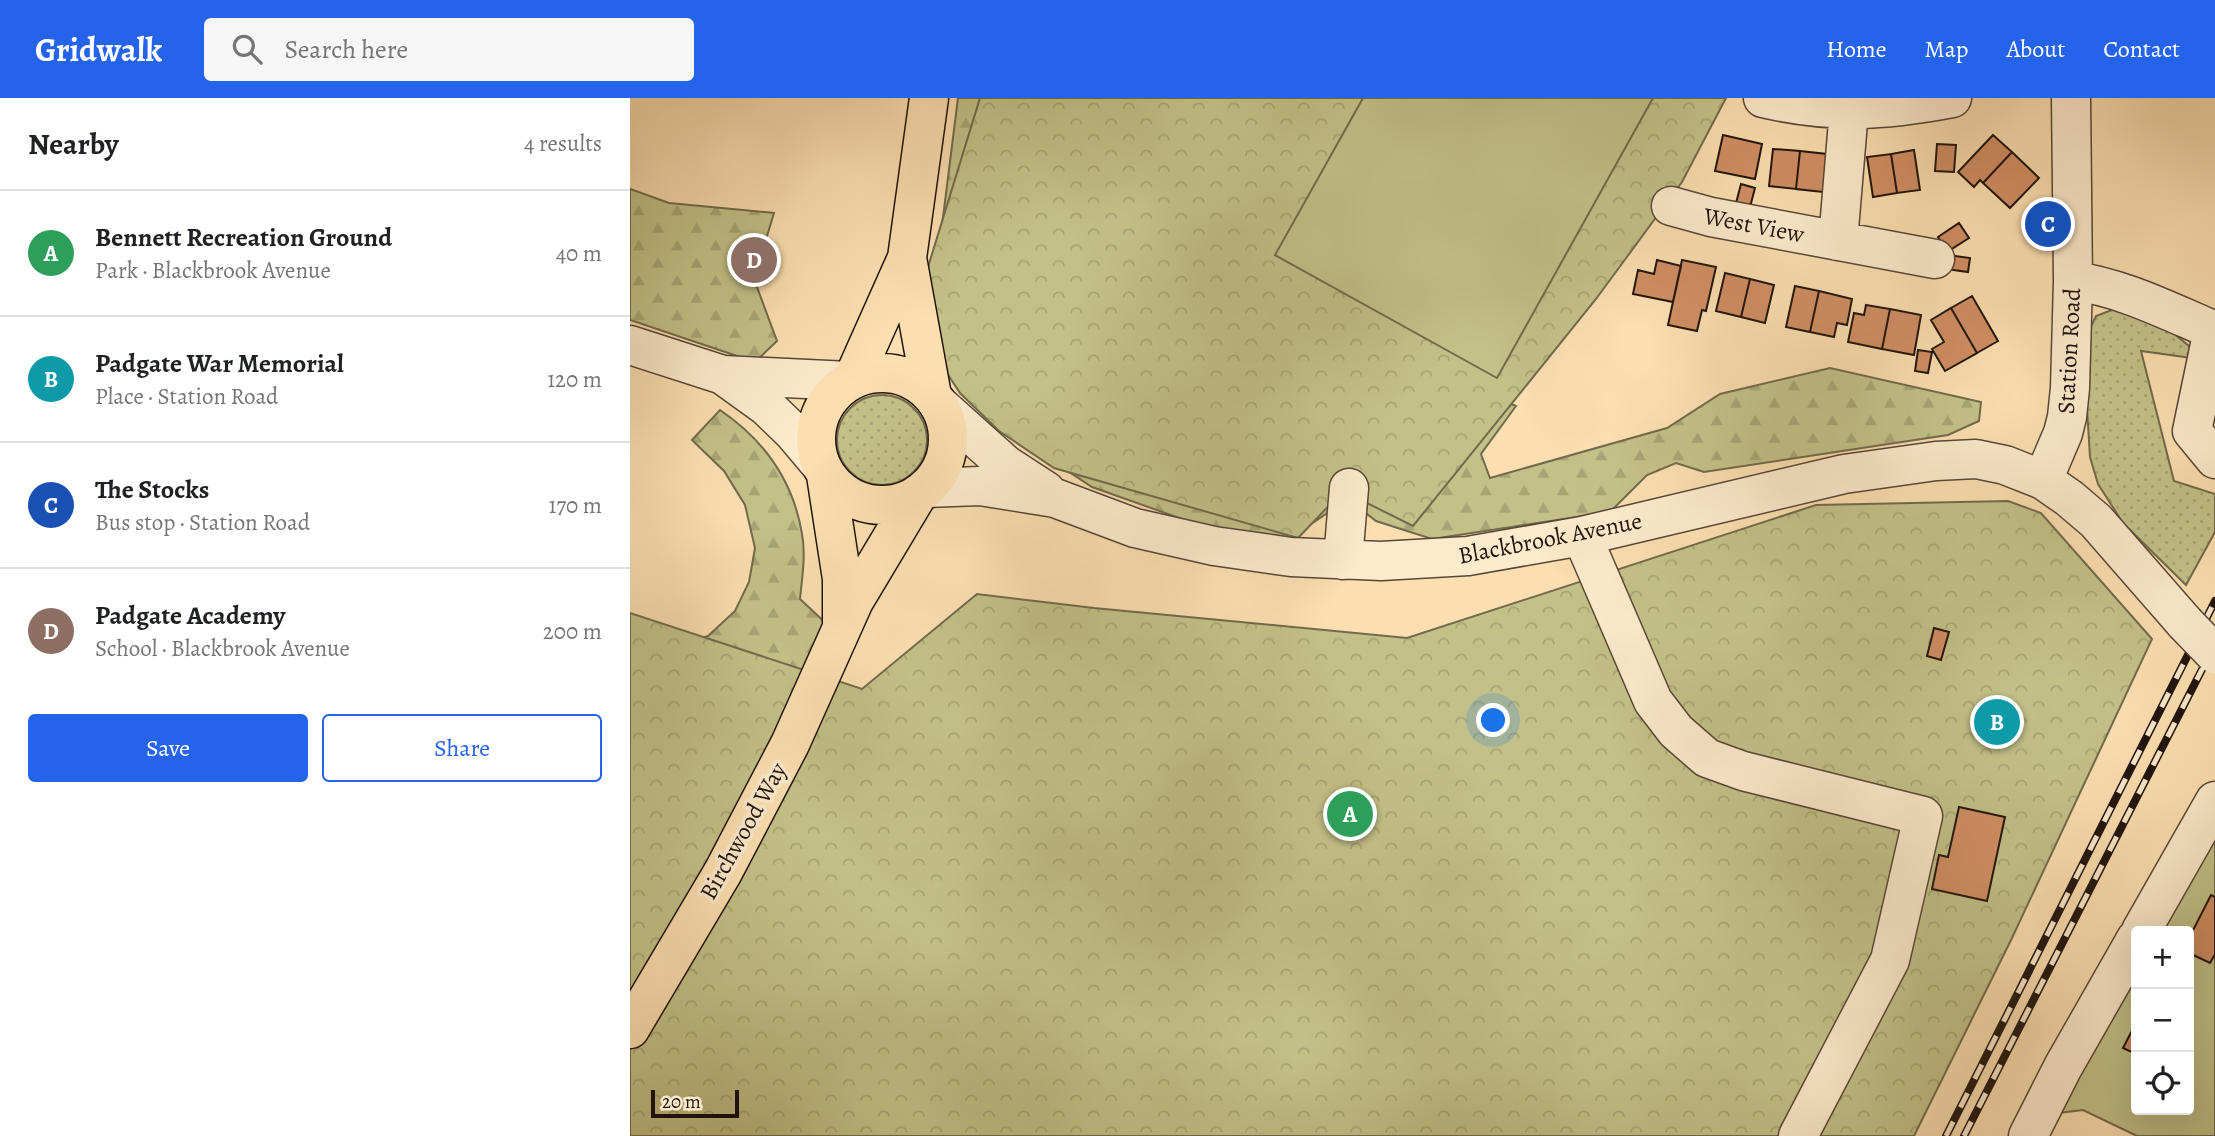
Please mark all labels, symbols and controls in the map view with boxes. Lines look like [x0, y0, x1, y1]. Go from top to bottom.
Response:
search box [204, 18, 694, 81]
text: Gridwalk [35, 27, 162, 72]
icon: search [228, 30, 266, 68]
text: Search here [284, 32, 408, 67]
text: Home [1826, 33, 1887, 65]
text: Map [1925, 33, 1969, 65]
text: About [2007, 33, 2065, 65]
text: Contact [2103, 33, 2180, 65]
text: Nearby [28, 124, 119, 164]
text: 4 results [524, 128, 602, 159]
pin: C [2025, 198, 2071, 250]
street label: West View [1700, 199, 1807, 250]
text: Bennett Recreation Ground [95, 220, 392, 255]
pin: D [731, 234, 777, 286]
text: A [44, 238, 58, 269]
text: 40 m [556, 238, 602, 269]
text: Park · Blackbrook Avenue [95, 255, 331, 286]
street label: Station Road [2050, 287, 2088, 415]
text: Padgate War Memorial [95, 346, 344, 381]
text: B [44, 364, 58, 395]
text: 120 m [547, 364, 602, 395]
text: Place · Station Road [95, 381, 278, 412]
text: The Stocks [95, 472, 209, 507]
text: C [44, 490, 58, 521]
text: 170 m [549, 490, 602, 521]
street label: Blackbrook Avenue [1455, 504, 1645, 572]
text: Bus stop · Station Road [95, 507, 310, 538]
text: Padgate Academy [95, 598, 285, 633]
text: D [43, 616, 59, 647]
text: 200 m [543, 616, 602, 647]
text: School · Blackbrook Avenue [95, 633, 350, 664]
pin: B [1974, 696, 2020, 748]
your location [1476, 703, 1510, 737]
button: Save [28, 714, 308, 782]
button: Share [322, 714, 602, 782]
street label: Birchwood Way [692, 756, 794, 905]
pin: A [1327, 788, 1373, 840]
map controls [2131, 926, 2194, 1115]
button: + [2131, 926, 2194, 989]
button: − [2131, 989, 2194, 1052]
button: locate [2131, 1052, 2194, 1115]
scale bar [651, 1087, 738, 1119]
text: 20 m [662, 1089, 701, 1115]

